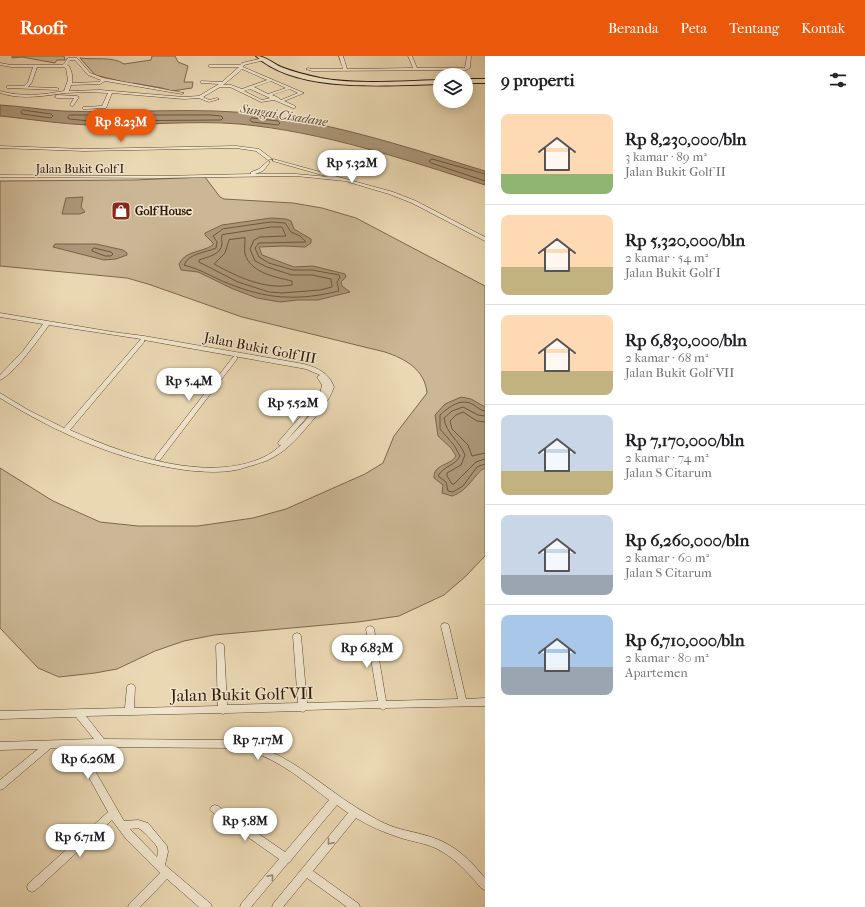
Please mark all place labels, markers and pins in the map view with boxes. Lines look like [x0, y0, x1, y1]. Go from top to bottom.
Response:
pin: Rp 8.23M [80, 109, 162, 143]
pin: Rp 5.32M [311, 150, 393, 184]
shop icon: Golf House [110, 200, 132, 222]
place label: Golf House [135, 204, 192, 218]
pin: Rp 5.4M [152, 368, 226, 402]
pin: Rp 5.52M [252, 390, 334, 424]
pin: Rp 6.83M [326, 635, 408, 669]
pin: Rp 7.17M [217, 727, 299, 761]
pin: Rp 6.26M [47, 746, 129, 780]
pin: Rp 5.8M [208, 808, 282, 842]
pin: Rp 6.71M [39, 824, 121, 858]

